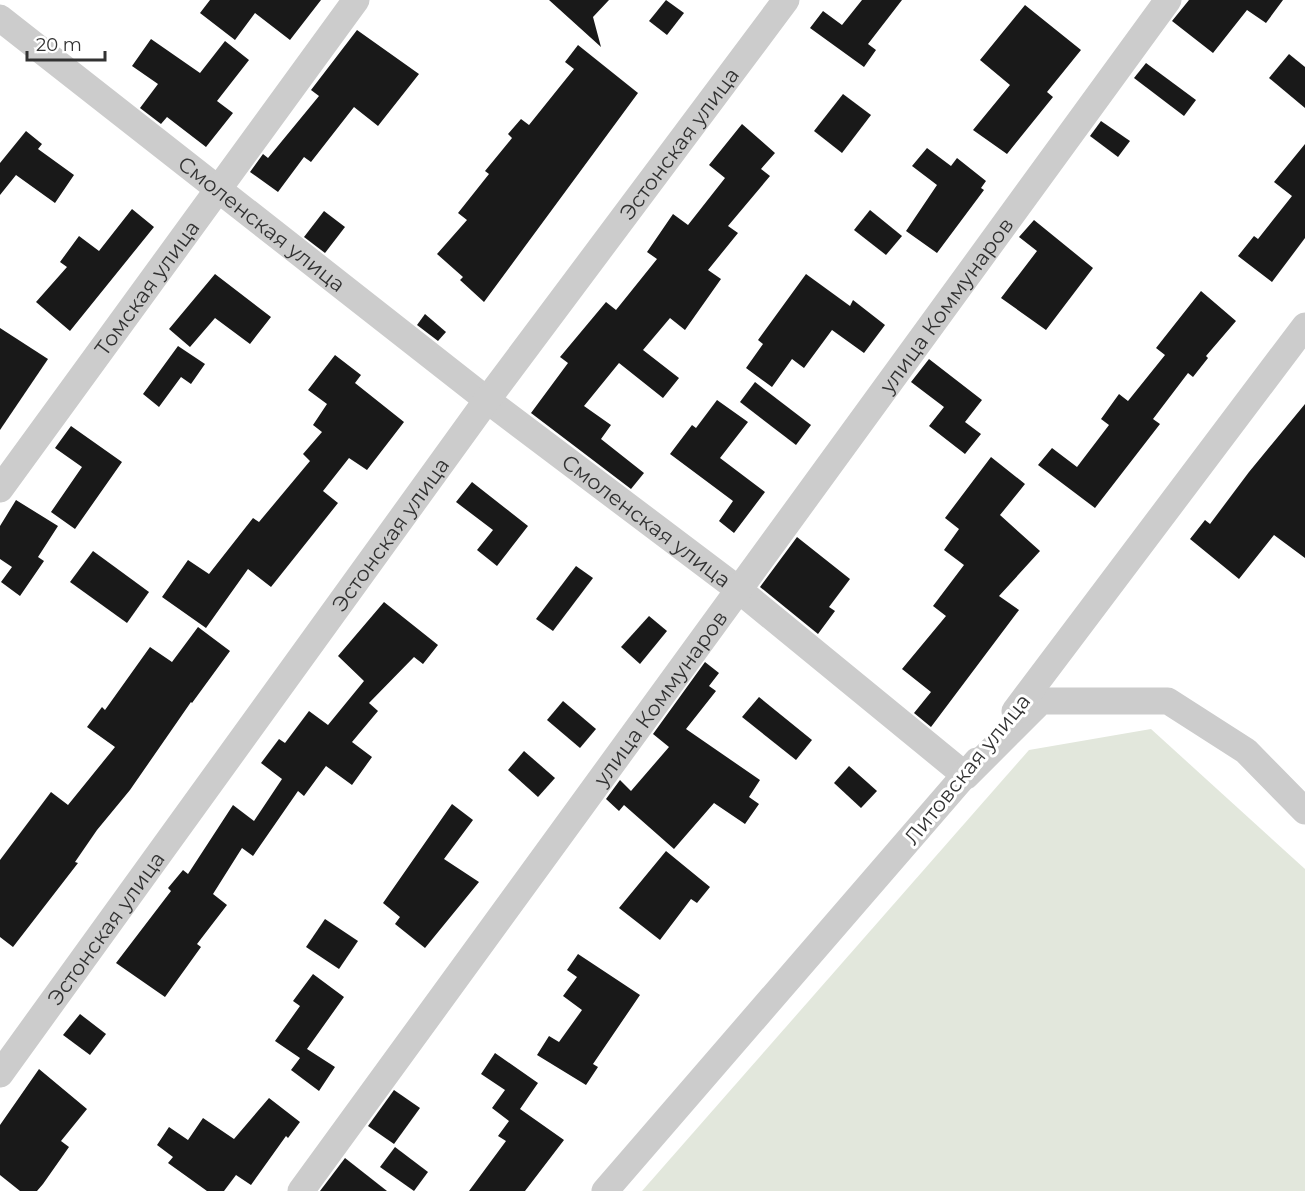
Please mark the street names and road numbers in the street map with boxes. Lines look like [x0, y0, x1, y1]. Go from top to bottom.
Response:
street label: Эстонская улица [614, 62, 744, 224]
street label: Смоленская улица [174, 150, 350, 297]
street label: улица Коммунаров [873, 212, 1018, 398]
street label: Томская улица [89, 215, 204, 360]
street label: Смоленская улица [557, 449, 736, 592]
street label: Эстонская улица [326, 453, 454, 616]
street label: улица Коммунаров [587, 605, 732, 791]
street label: Литовская улица [899, 689, 1035, 849]
street label: Эстонская улица [42, 846, 169, 1010]

